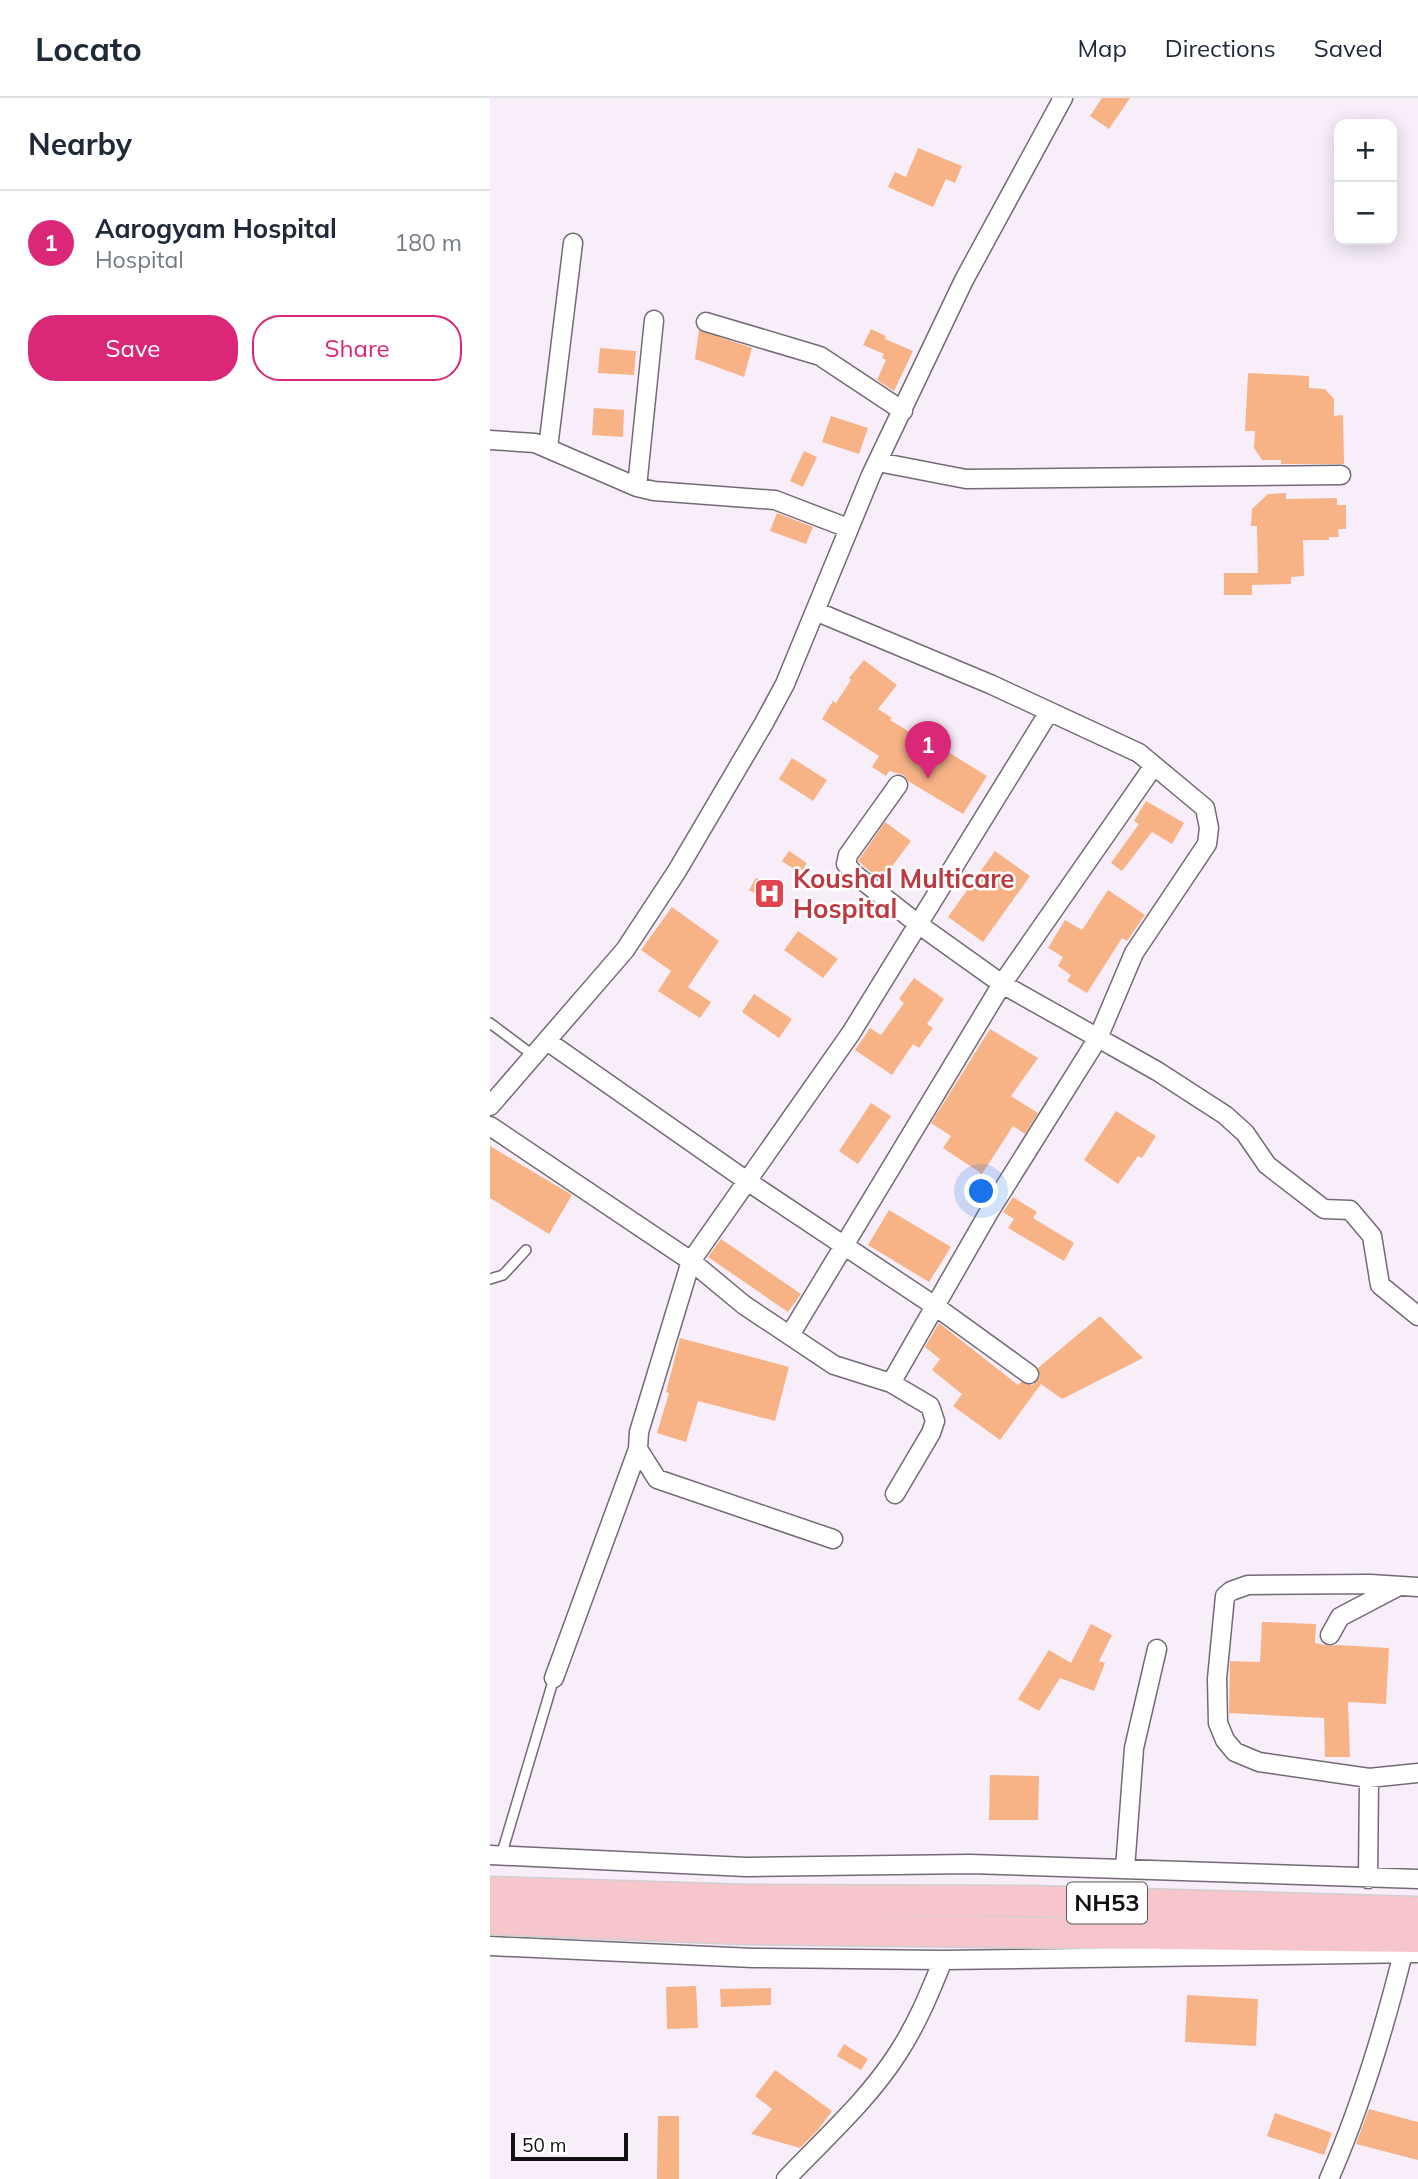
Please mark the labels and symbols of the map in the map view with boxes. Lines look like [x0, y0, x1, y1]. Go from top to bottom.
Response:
pin: 1 [905, 721, 951, 779]
place label: Koushal Multicare Hospital [793, 862, 1015, 925]
hospital icon: Koushal Multicare Hospital [753, 877, 787, 911]
your location [964, 1174, 998, 1208]
road number: NH53 [1067, 1882, 1147, 1924]
scale bar [511, 2130, 628, 2162]

